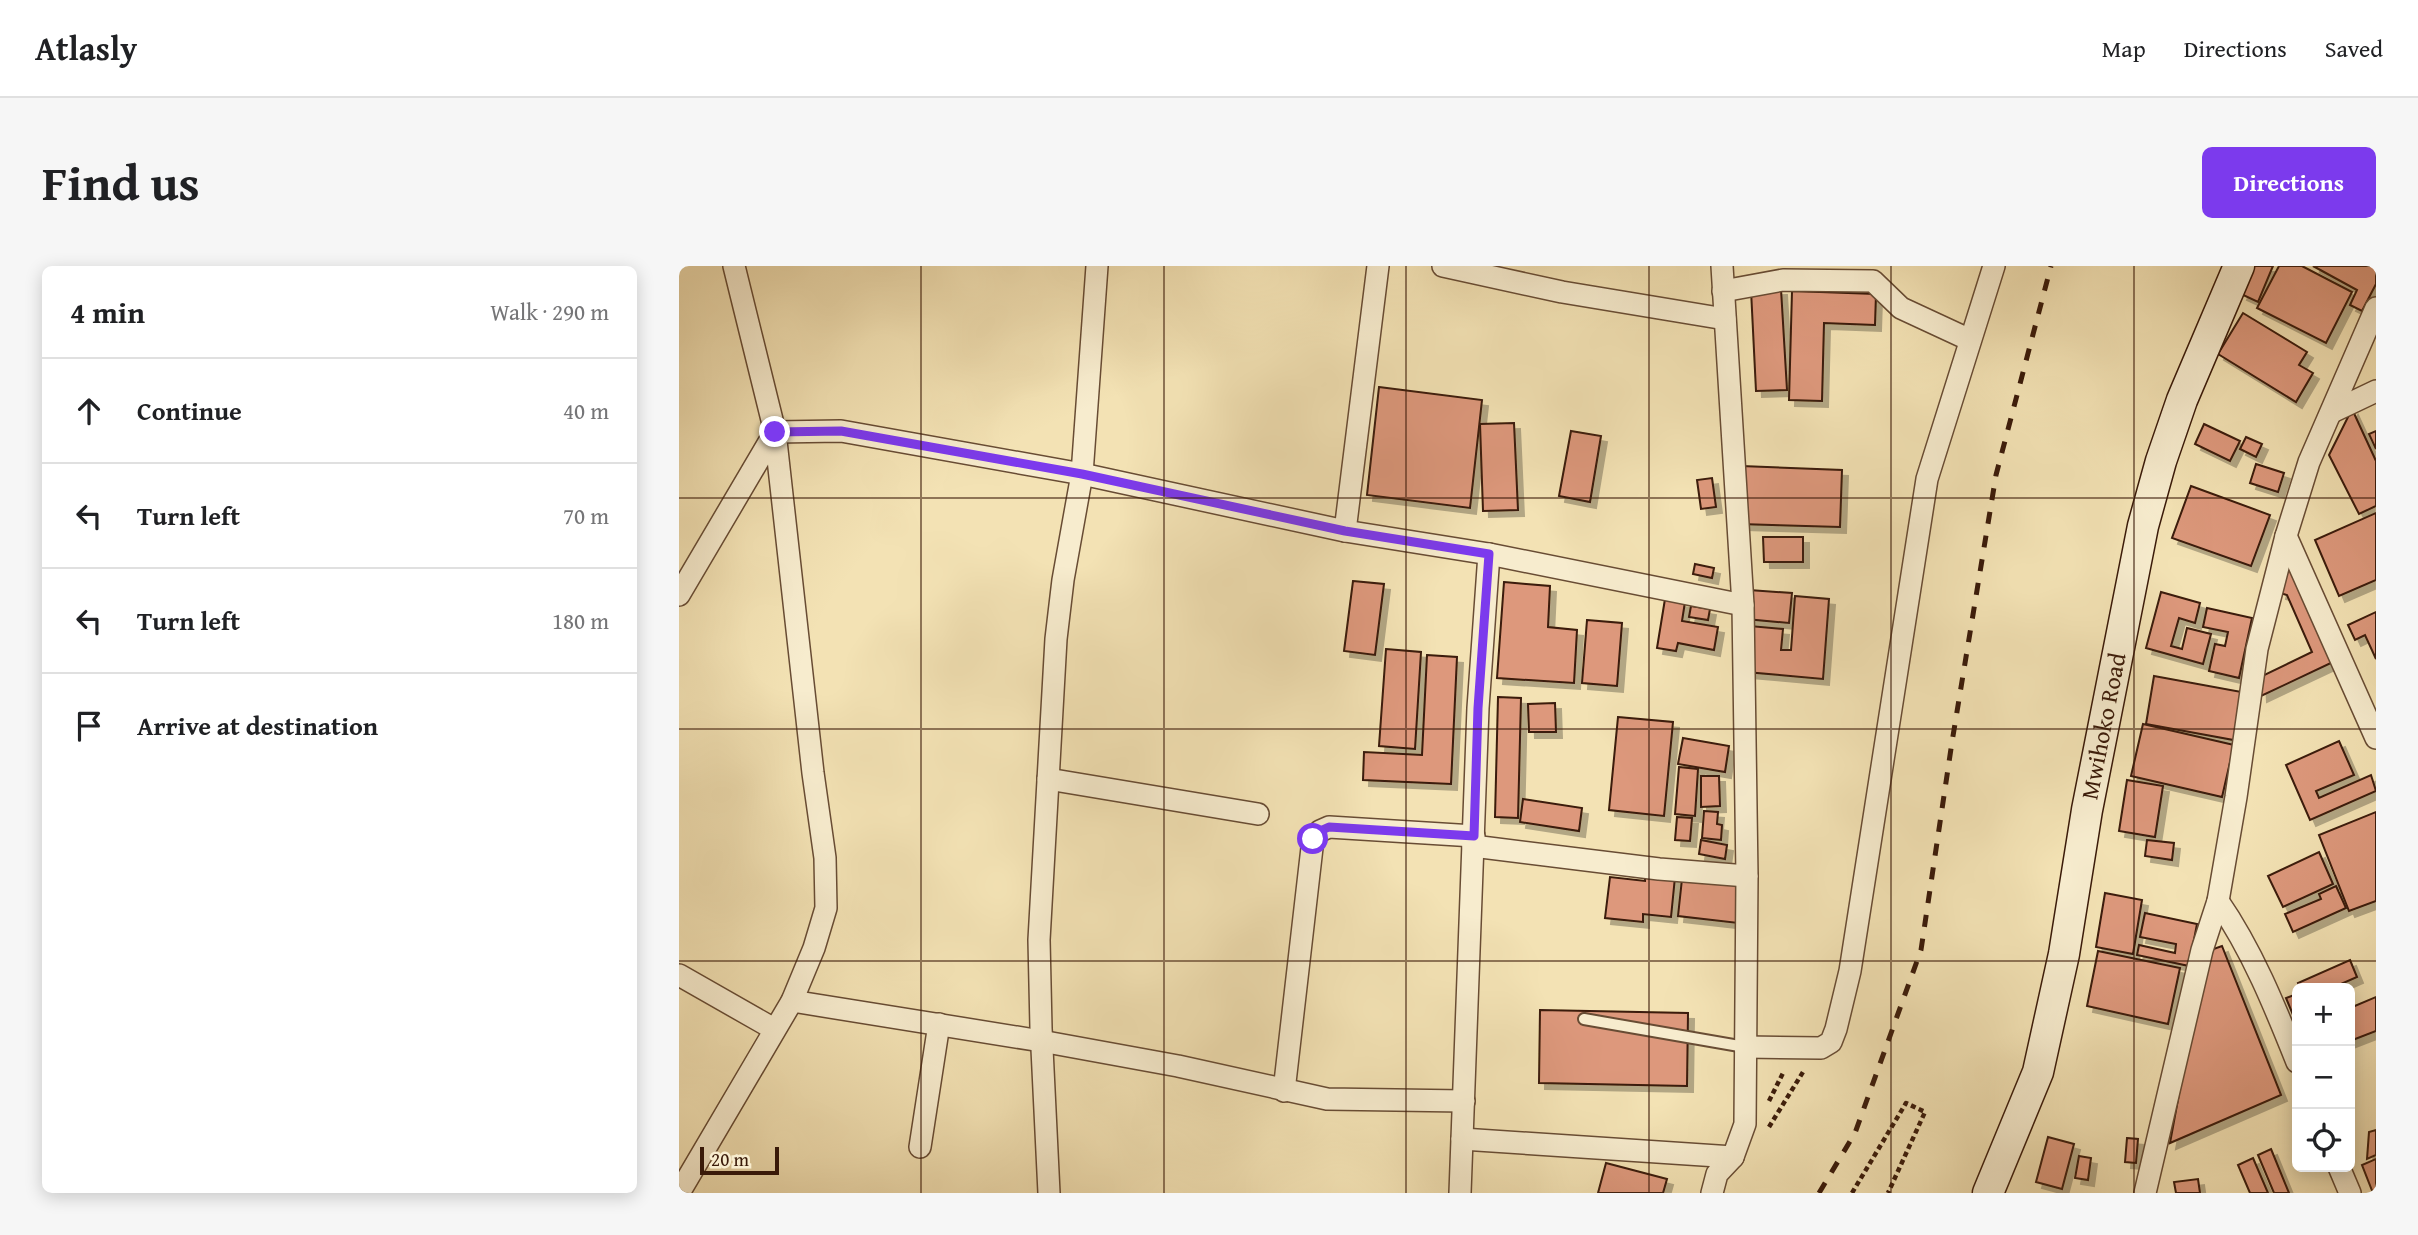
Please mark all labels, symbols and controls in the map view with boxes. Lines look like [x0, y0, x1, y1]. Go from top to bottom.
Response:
text: Atlasly [35, 24, 137, 72]
text: Map [2102, 31, 2146, 66]
text: Directions [2184, 31, 2287, 66]
text: Saved [2325, 31, 2383, 66]
text: Find us [42, 146, 200, 218]
button: Directions [2202, 147, 2376, 218]
text: 4 min [70, 290, 145, 334]
text: Walk · 290 m [490, 295, 609, 328]
text: Continue [137, 391, 242, 430]
icon: ahead [70, 392, 108, 430]
text: 40 m [563, 394, 609, 427]
route end [759, 416, 790, 447]
text: Turn left [137, 496, 240, 535]
icon: left [70, 497, 108, 535]
text: 70 m [563, 499, 609, 532]
text: Turn left [137, 601, 240, 640]
icon: left [70, 602, 108, 640]
text: 180 m [552, 604, 609, 637]
street label: Mwihoko Road [2071, 650, 2135, 802]
text: Arrive at destination [137, 706, 378, 745]
icon: arrive [70, 707, 108, 745]
route start [1297, 823, 1328, 854]
map controls [2292, 983, 2355, 1172]
button: + [2292, 983, 2355, 1046]
button: − [2292, 1046, 2355, 1109]
button: locate [2292, 1109, 2355, 1172]
scale bar [700, 1144, 779, 1176]
text: 20 m [711, 1145, 749, 1173]

